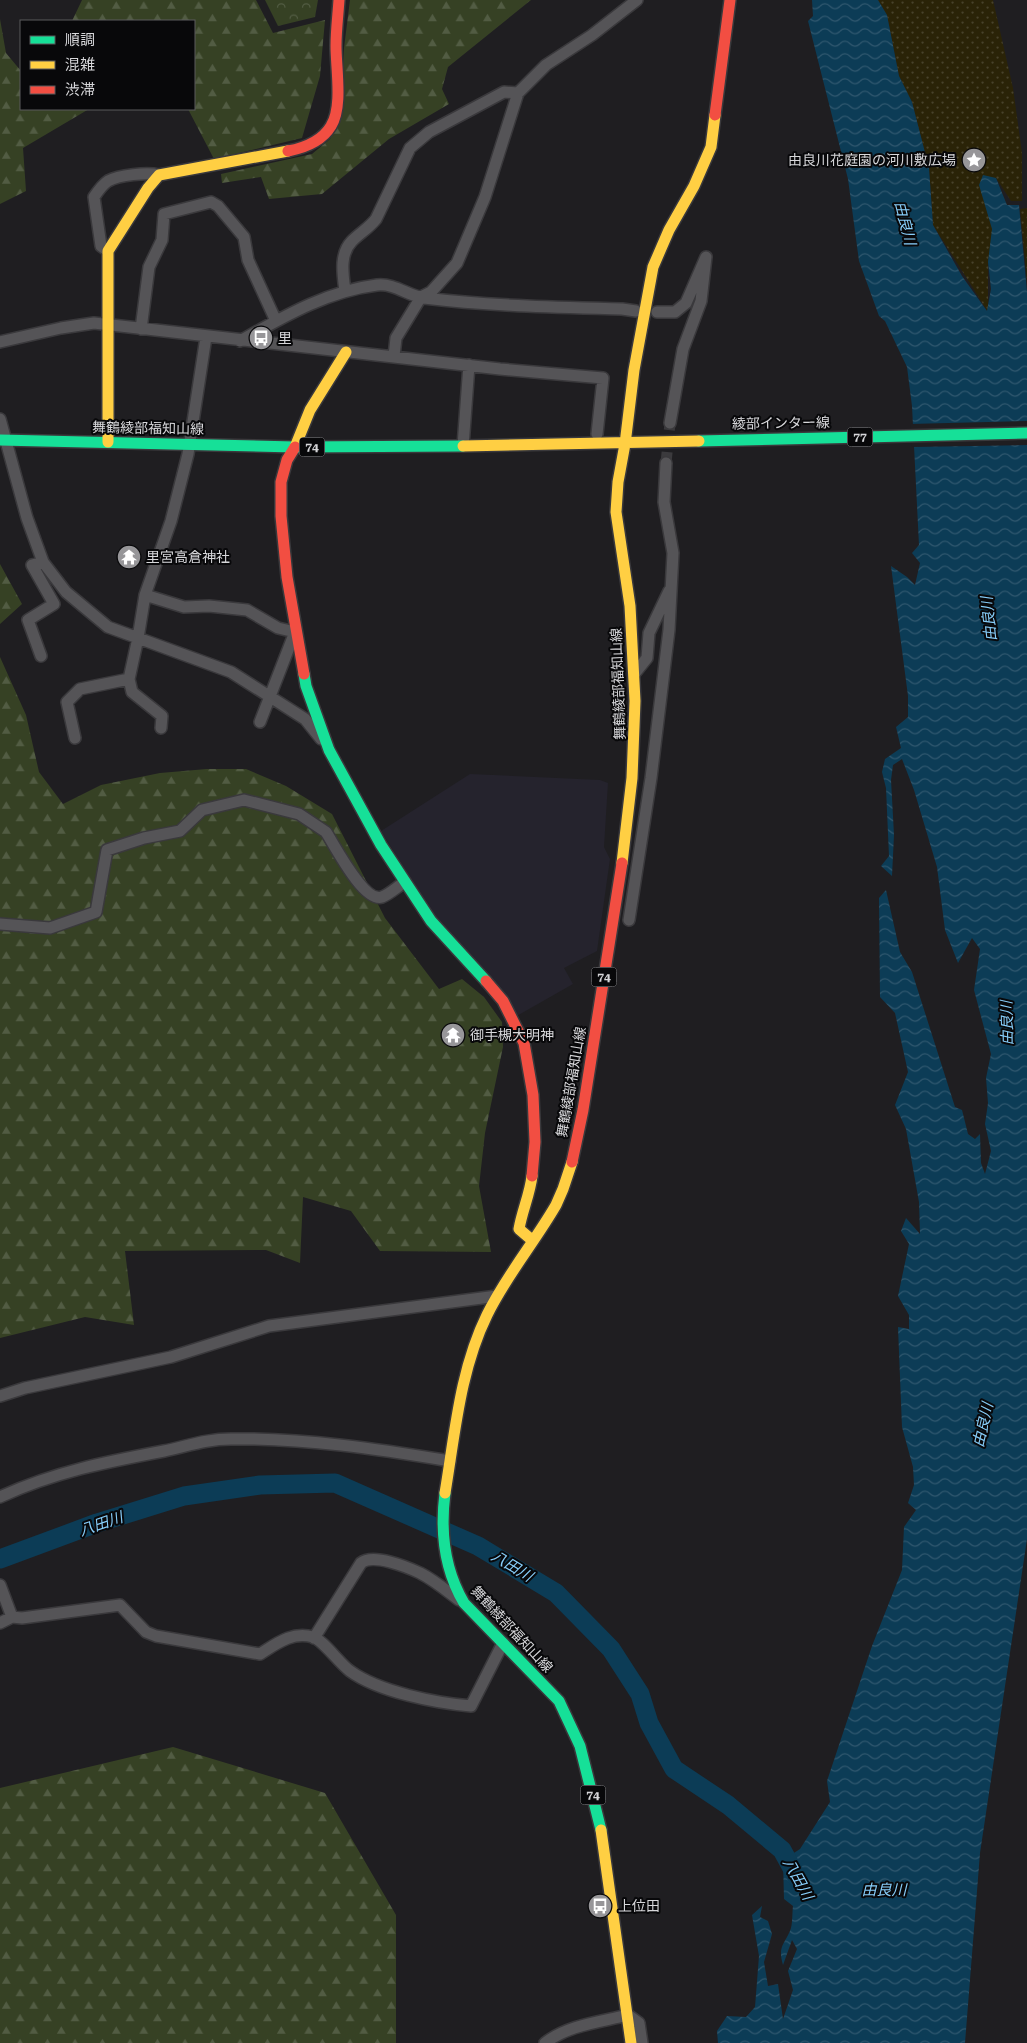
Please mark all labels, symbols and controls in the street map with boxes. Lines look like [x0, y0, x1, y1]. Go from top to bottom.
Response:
legend [20, 20, 195, 110]
text: 順調 [65, 31, 95, 49]
text: 混雑 [65, 56, 95, 74]
text: 渋滞 [65, 81, 95, 99]
place icon: 由良川花庭園の河川敷広場 [961, 147, 987, 173]
place label: 由良川花庭園の河川敷広場 [788, 152, 956, 168]
water label: 由良川 [891, 199, 920, 249]
bus stop icon: 里 [248, 325, 274, 351]
place label: 里 [278, 330, 292, 346]
street label: 綾部インター線 [732, 414, 830, 432]
street label: 舞鶴綾部福知山線 [92, 419, 204, 437]
road number: 77 [848, 428, 872, 447]
road number: 74 [300, 438, 324, 457]
temple icon: 里宮高倉神社 [116, 544, 142, 570]
place label: 里宮高倉神社 [146, 549, 230, 565]
water label: 由良川 [977, 594, 1000, 642]
street label: 舞鶴綾部福知山線 [608, 628, 628, 740]
road number: 74 [592, 968, 616, 986]
water label: 由良川 [998, 998, 1016, 1046]
temple icon: 御手槻大明神 [440, 1022, 466, 1048]
street label: 舞鶴綾部福知山線 [553, 1025, 589, 1139]
place label: 御手槻大明神 [470, 1027, 554, 1043]
water label: 由良川 [969, 1399, 997, 1449]
water label: 八田川 [77, 1508, 127, 1540]
water label: 八田川 [488, 1547, 538, 1586]
street label: 舞鶴綾部福知山線 [468, 1583, 556, 1675]
road number: 74 [580, 1786, 606, 1804]
water label: 八田川 [779, 1855, 818, 1905]
water label: 由良川 [861, 1881, 908, 1899]
bus stop icon: 上位田 [587, 1893, 613, 1919]
place label: 上位田 [618, 1898, 660, 1914]

